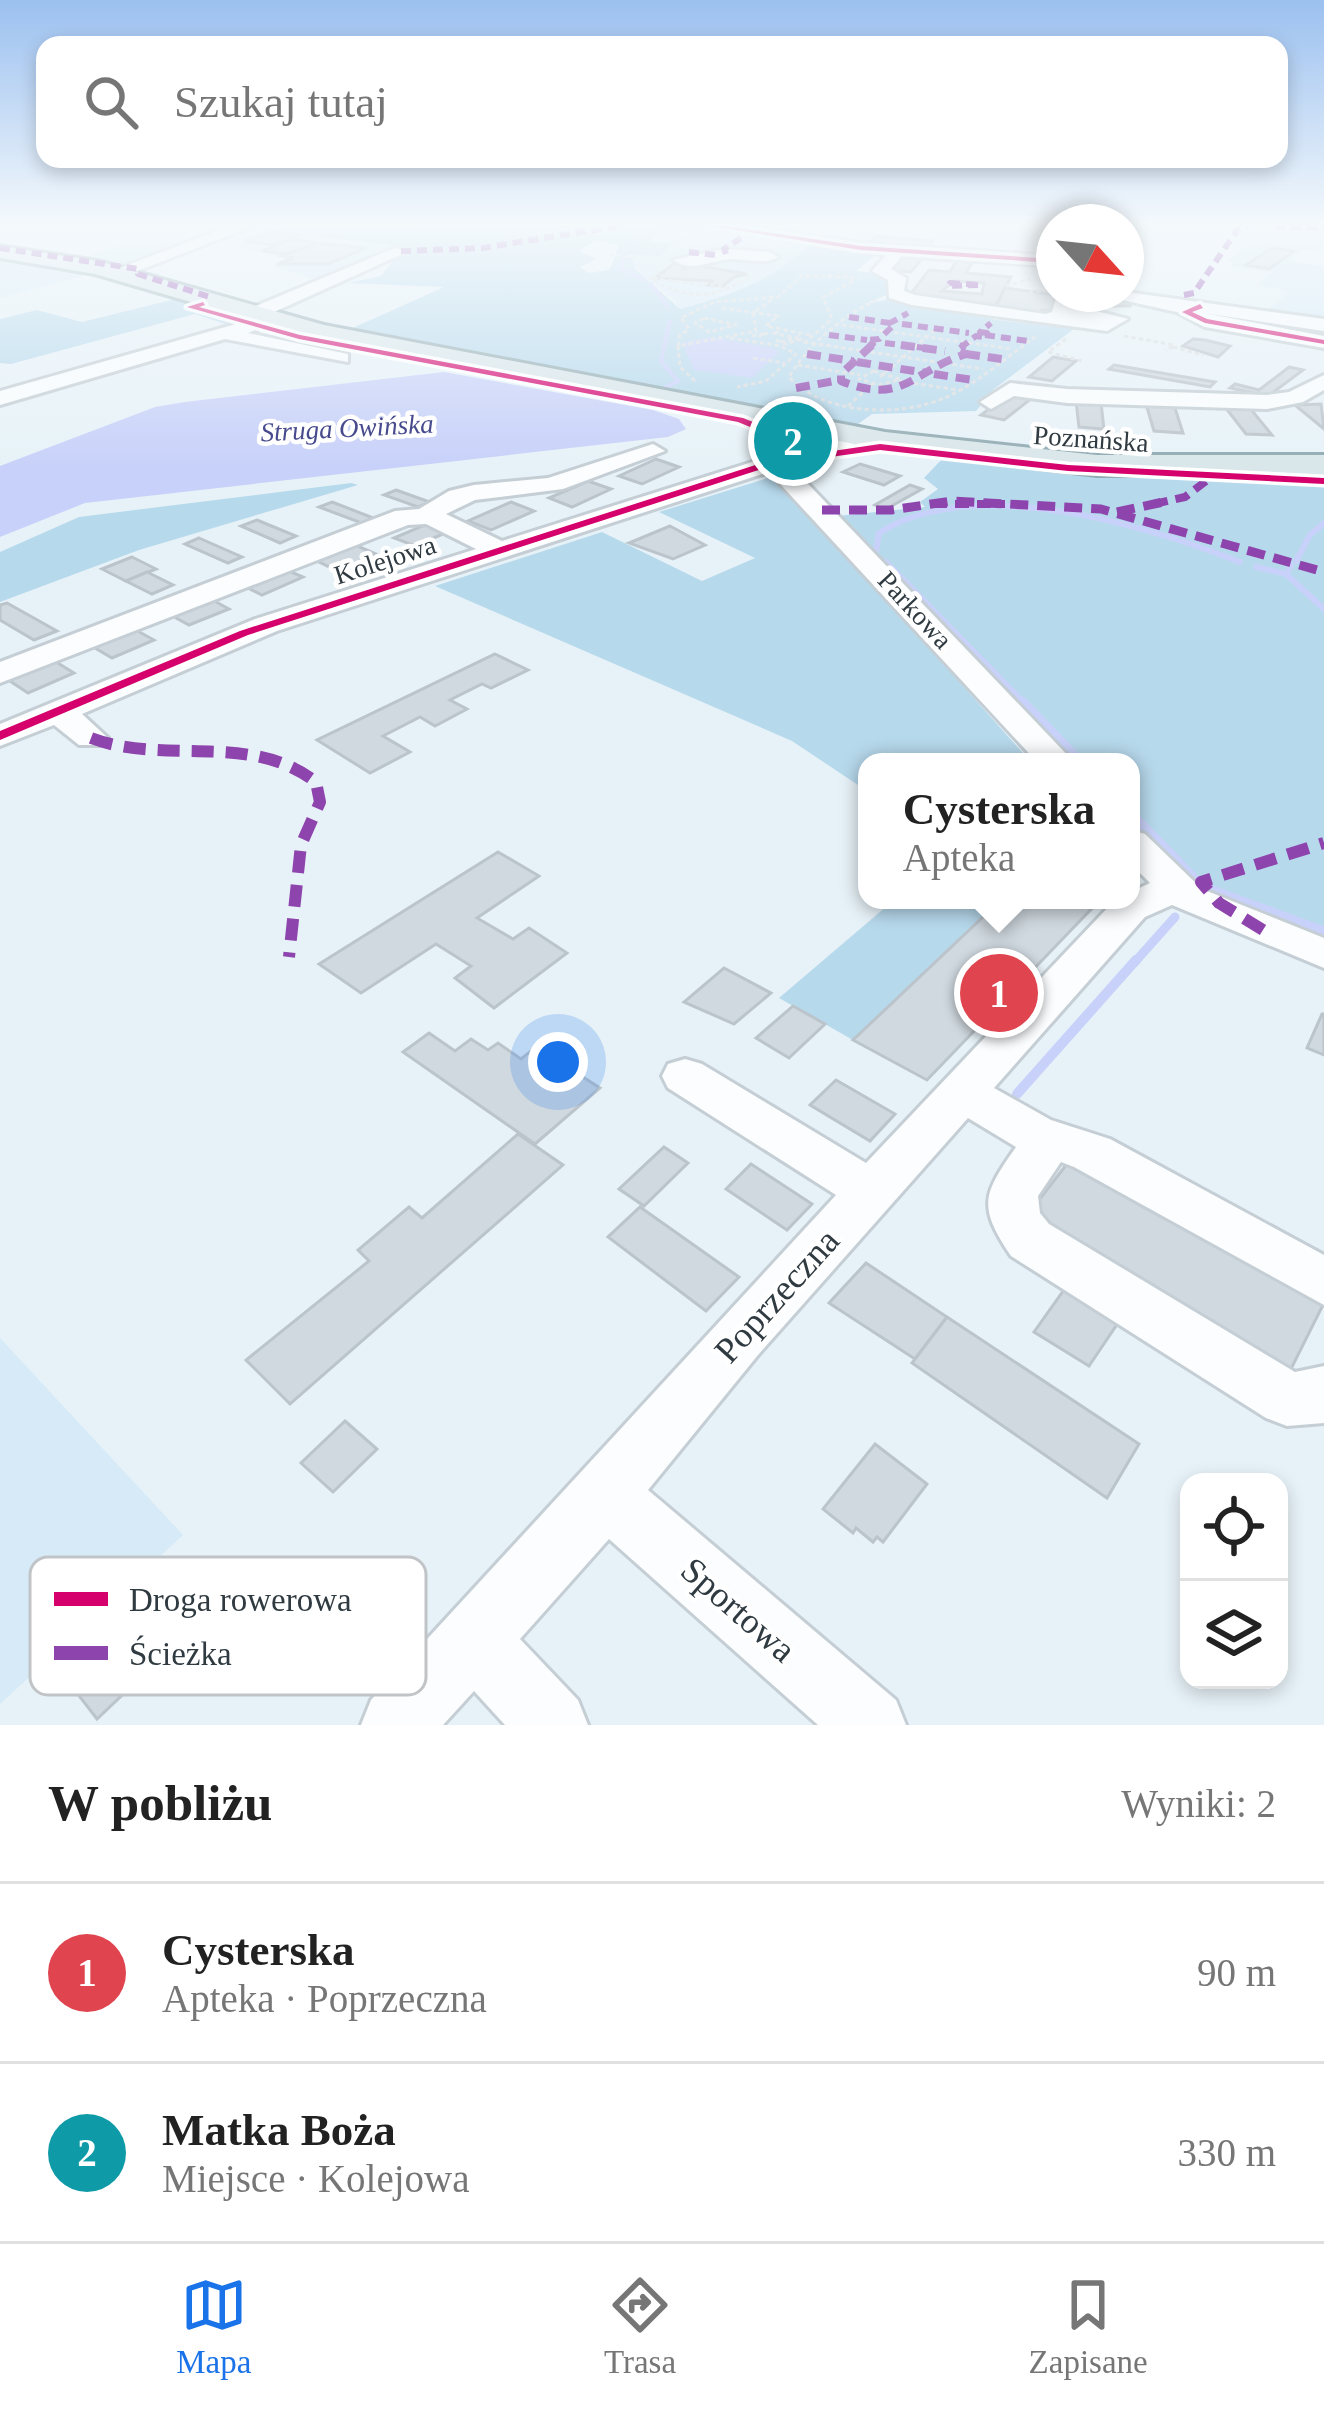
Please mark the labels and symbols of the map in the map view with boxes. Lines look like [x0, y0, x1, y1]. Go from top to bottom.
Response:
north arrow [1036, 204, 1144, 312]
pin: 2 [754, 396, 832, 486]
water label: Struga Owińska [260, 408, 434, 448]
street label: Poznańska [1032, 420, 1150, 458]
street label: Kolejowa [330, 530, 440, 590]
street label: Parkowa [872, 565, 958, 655]
pin: 1 [960, 948, 1038, 1038]
your location [528, 1032, 588, 1092]
street label: Poprzeczna [706, 1221, 847, 1371]
street label: Sportowa [673, 1549, 804, 1670]
legend [30, 1557, 426, 1695]
text: Droga rowerowa [129, 1582, 352, 1618]
text: Ścieżka [129, 1635, 232, 1672]

